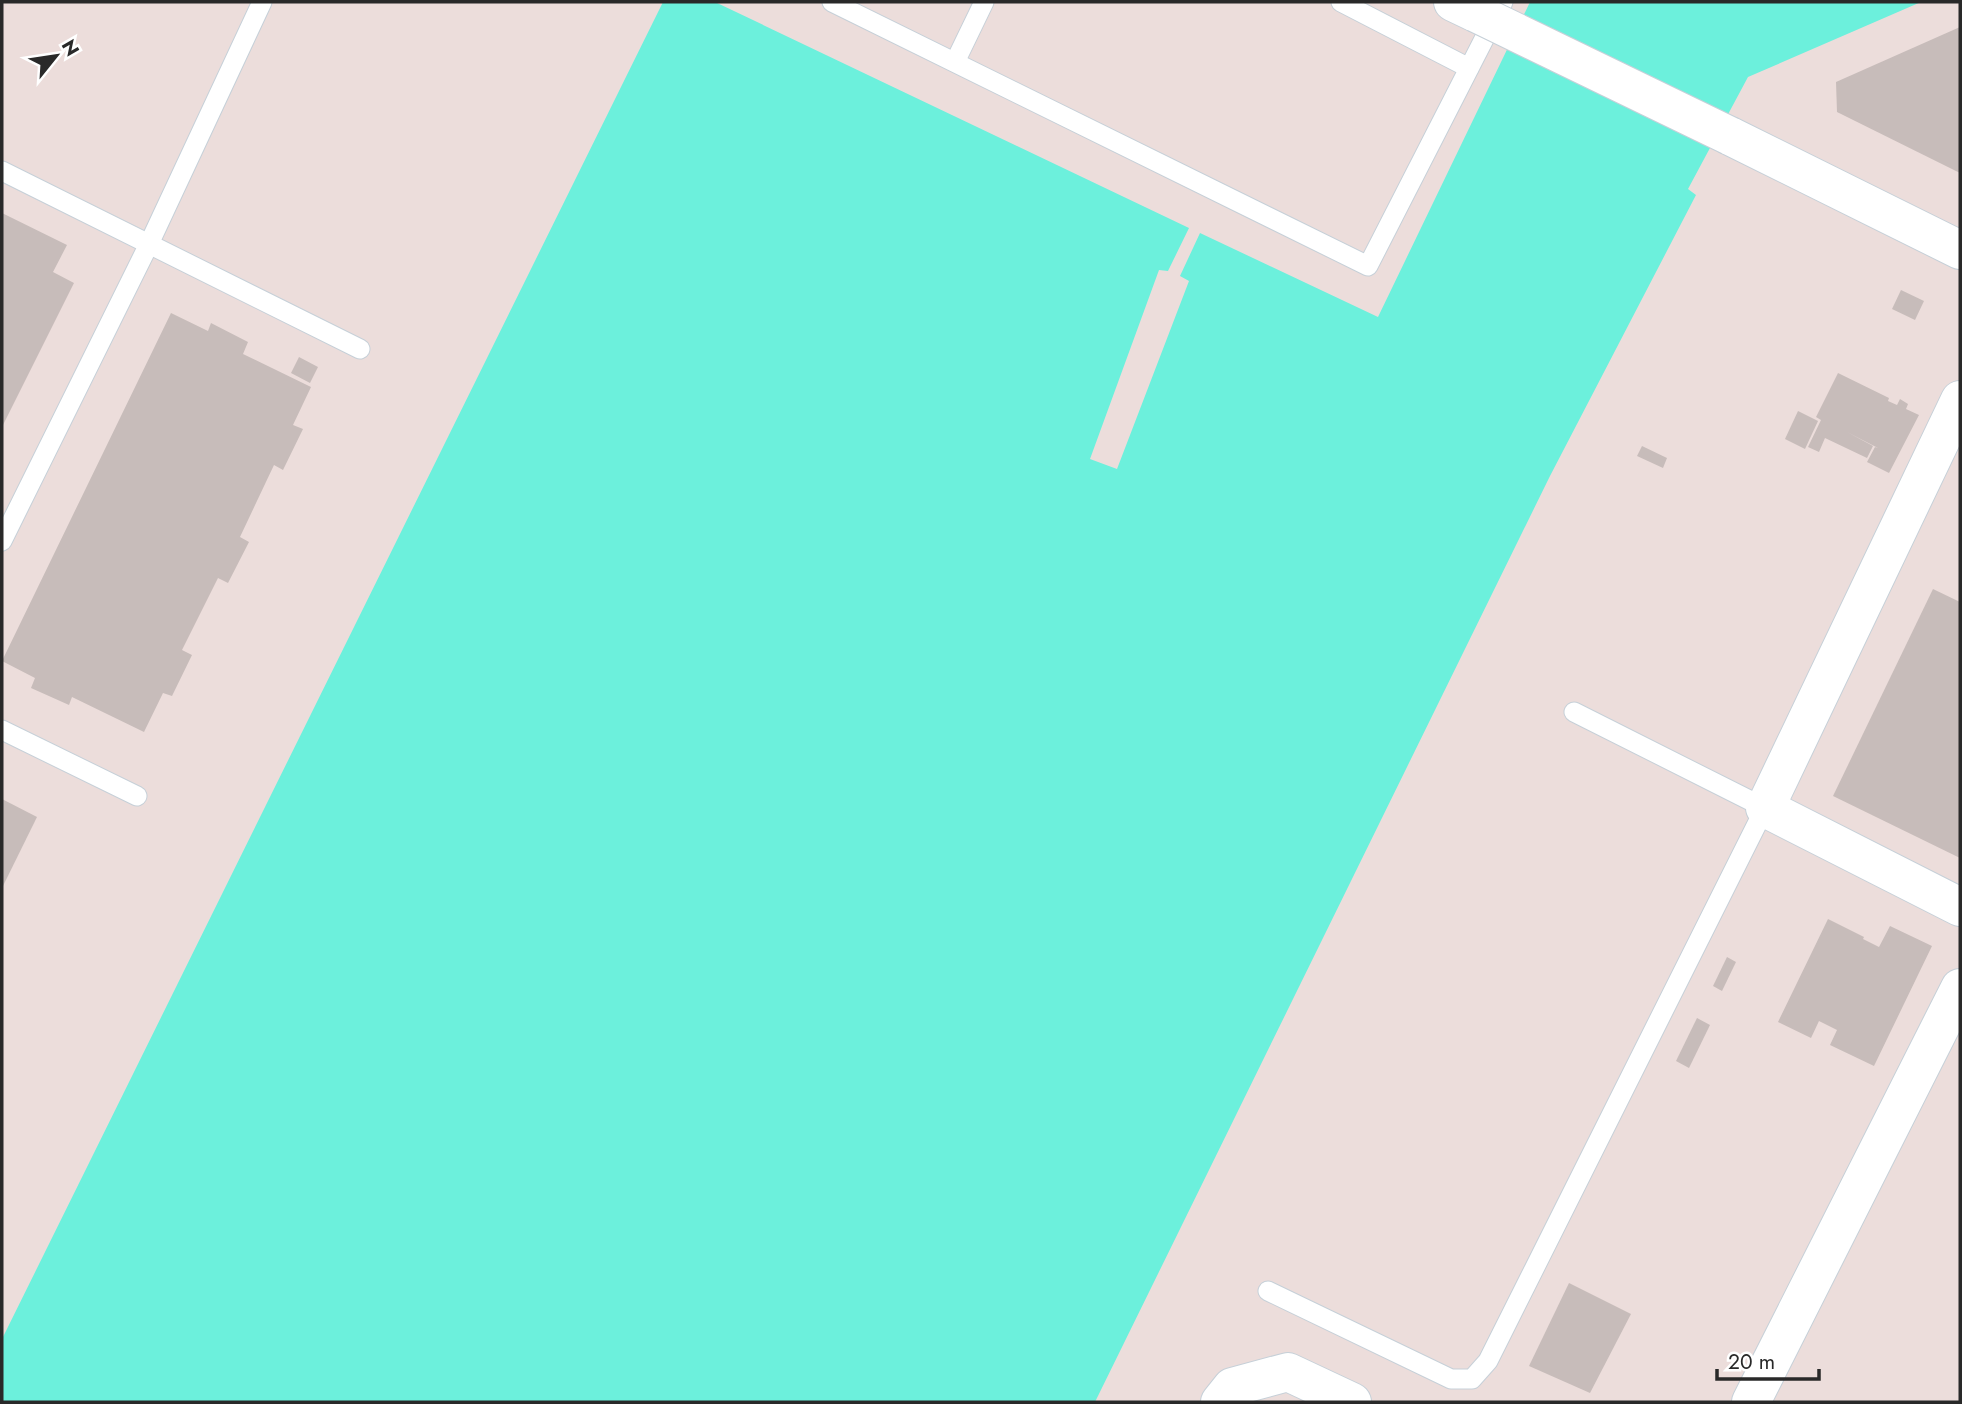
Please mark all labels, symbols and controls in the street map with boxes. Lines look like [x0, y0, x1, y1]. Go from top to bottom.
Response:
north arrow [21, 21, 91, 91]
text: N [55, 34, 86, 61]
scale bar [1717, 1338, 1818, 1382]
text: 20 m [1728, 1347, 1775, 1377]

